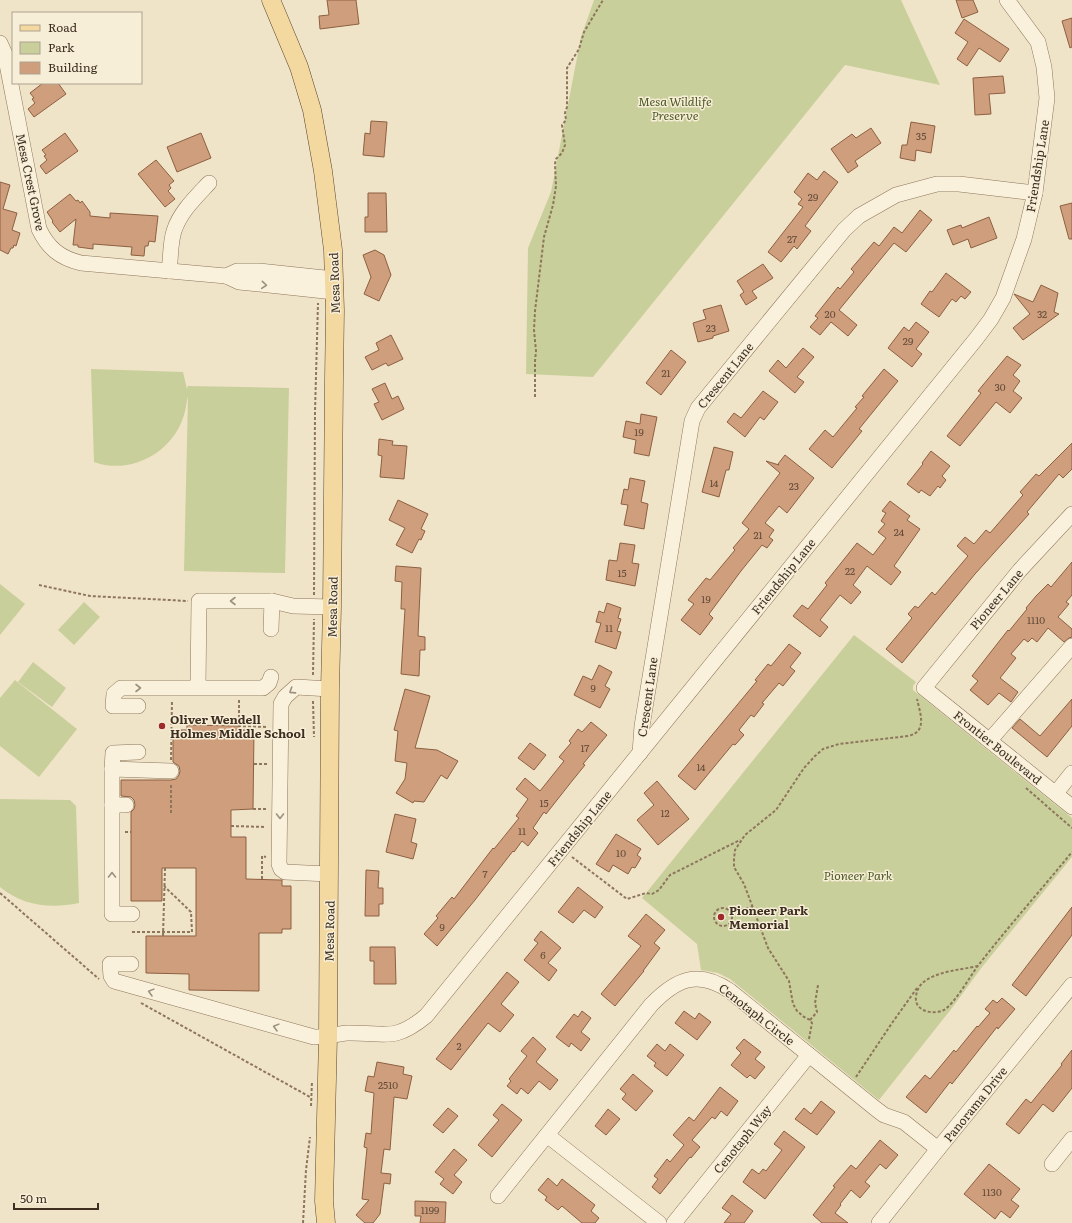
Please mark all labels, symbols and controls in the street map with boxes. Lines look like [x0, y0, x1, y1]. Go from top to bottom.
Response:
legend [12, 12, 142, 84]
text: Road [48, 18, 78, 36]
text: Park [48, 38, 75, 56]
text: Building [48, 58, 98, 76]
park label: Mesa Wildlife Preserve [638, 92, 712, 124]
street label: Friendship Lane [1021, 118, 1053, 214]
house number: 35 [916, 128, 926, 143]
street label: Mesa Crest Grove [12, 132, 50, 232]
house number: 29 [808, 189, 818, 204]
house number: 27 [787, 231, 797, 246]
street label: Mesa Road [324, 251, 344, 314]
one-way arrow [261, 280, 267, 289]
house number: 20 [825, 306, 836, 321]
house number: 32 [1037, 306, 1047, 321]
house number: 23 [706, 320, 716, 335]
house number: 29 [903, 333, 913, 348]
street label: Crescent Lane [693, 338, 757, 412]
house number: 21 [661, 365, 671, 380]
house number: 30 [994, 379, 1006, 394]
house number: 19 [634, 424, 644, 439]
house number: 14 [709, 475, 719, 490]
house number: 23 [789, 478, 799, 493]
house number: 24 [894, 524, 905, 539]
house number: 21 [753, 527, 763, 542]
street label: Friendship Lane [747, 534, 819, 618]
house number: 22 [845, 563, 855, 578]
house number: 15 [617, 565, 627, 580]
street label: Pioneer Lane [965, 565, 1027, 633]
street label: Mesa Road [322, 576, 342, 638]
house number: 19 [701, 591, 711, 606]
one-way arrow [230, 597, 236, 605]
house number: 1110 [1027, 612, 1045, 627]
house number: 11 [605, 620, 613, 635]
street label: Crescent Lane [632, 656, 662, 738]
house number: 9 [590, 680, 596, 695]
one-way arrow [135, 684, 141, 692]
one-way arrow [290, 686, 297, 693]
street label: Frontier Boulevard [950, 706, 1046, 789]
place label: Oliver Wendell Holmes Middle School [170, 710, 306, 742]
marker: Oliver Wendell Holmes Middle School [157, 721, 167, 731]
house number: 17 [581, 740, 589, 755]
house number: 14 [696, 759, 706, 774]
street label: Friendship Lane [543, 786, 615, 870]
house number: 15 [539, 795, 549, 810]
house number: 12 [660, 805, 670, 820]
one-way arrow [276, 813, 284, 819]
house number: 11 [518, 823, 526, 838]
house number: 10 [616, 845, 626, 860]
house number: 7 [482, 866, 488, 881]
park label: Pioneer Park [824, 866, 893, 884]
one-way arrow [108, 872, 116, 878]
street label: Mesa Road [319, 900, 339, 962]
place label: Pioneer Park Memorial [729, 901, 809, 933]
marker: Pioneer Park Memorial [716, 912, 726, 922]
house number: 9 [439, 919, 445, 934]
house number: 6 [540, 947, 546, 962]
street label: Cenotaph Circle [715, 979, 799, 1049]
one-way arrow [147, 989, 154, 997]
one-way arrow [273, 1023, 280, 1032]
house number: 2 [456, 1038, 462, 1053]
street label: Panorama Drive [939, 1062, 1011, 1146]
house number: 2510 [378, 1077, 398, 1092]
street label: Cenotaph Way [709, 1101, 775, 1177]
house number: 1130 [982, 1184, 1002, 1199]
scale bar [14, 1185, 98, 1211]
text: 50 m [20, 1189, 47, 1207]
house number: 1199 [421, 1202, 439, 1217]

